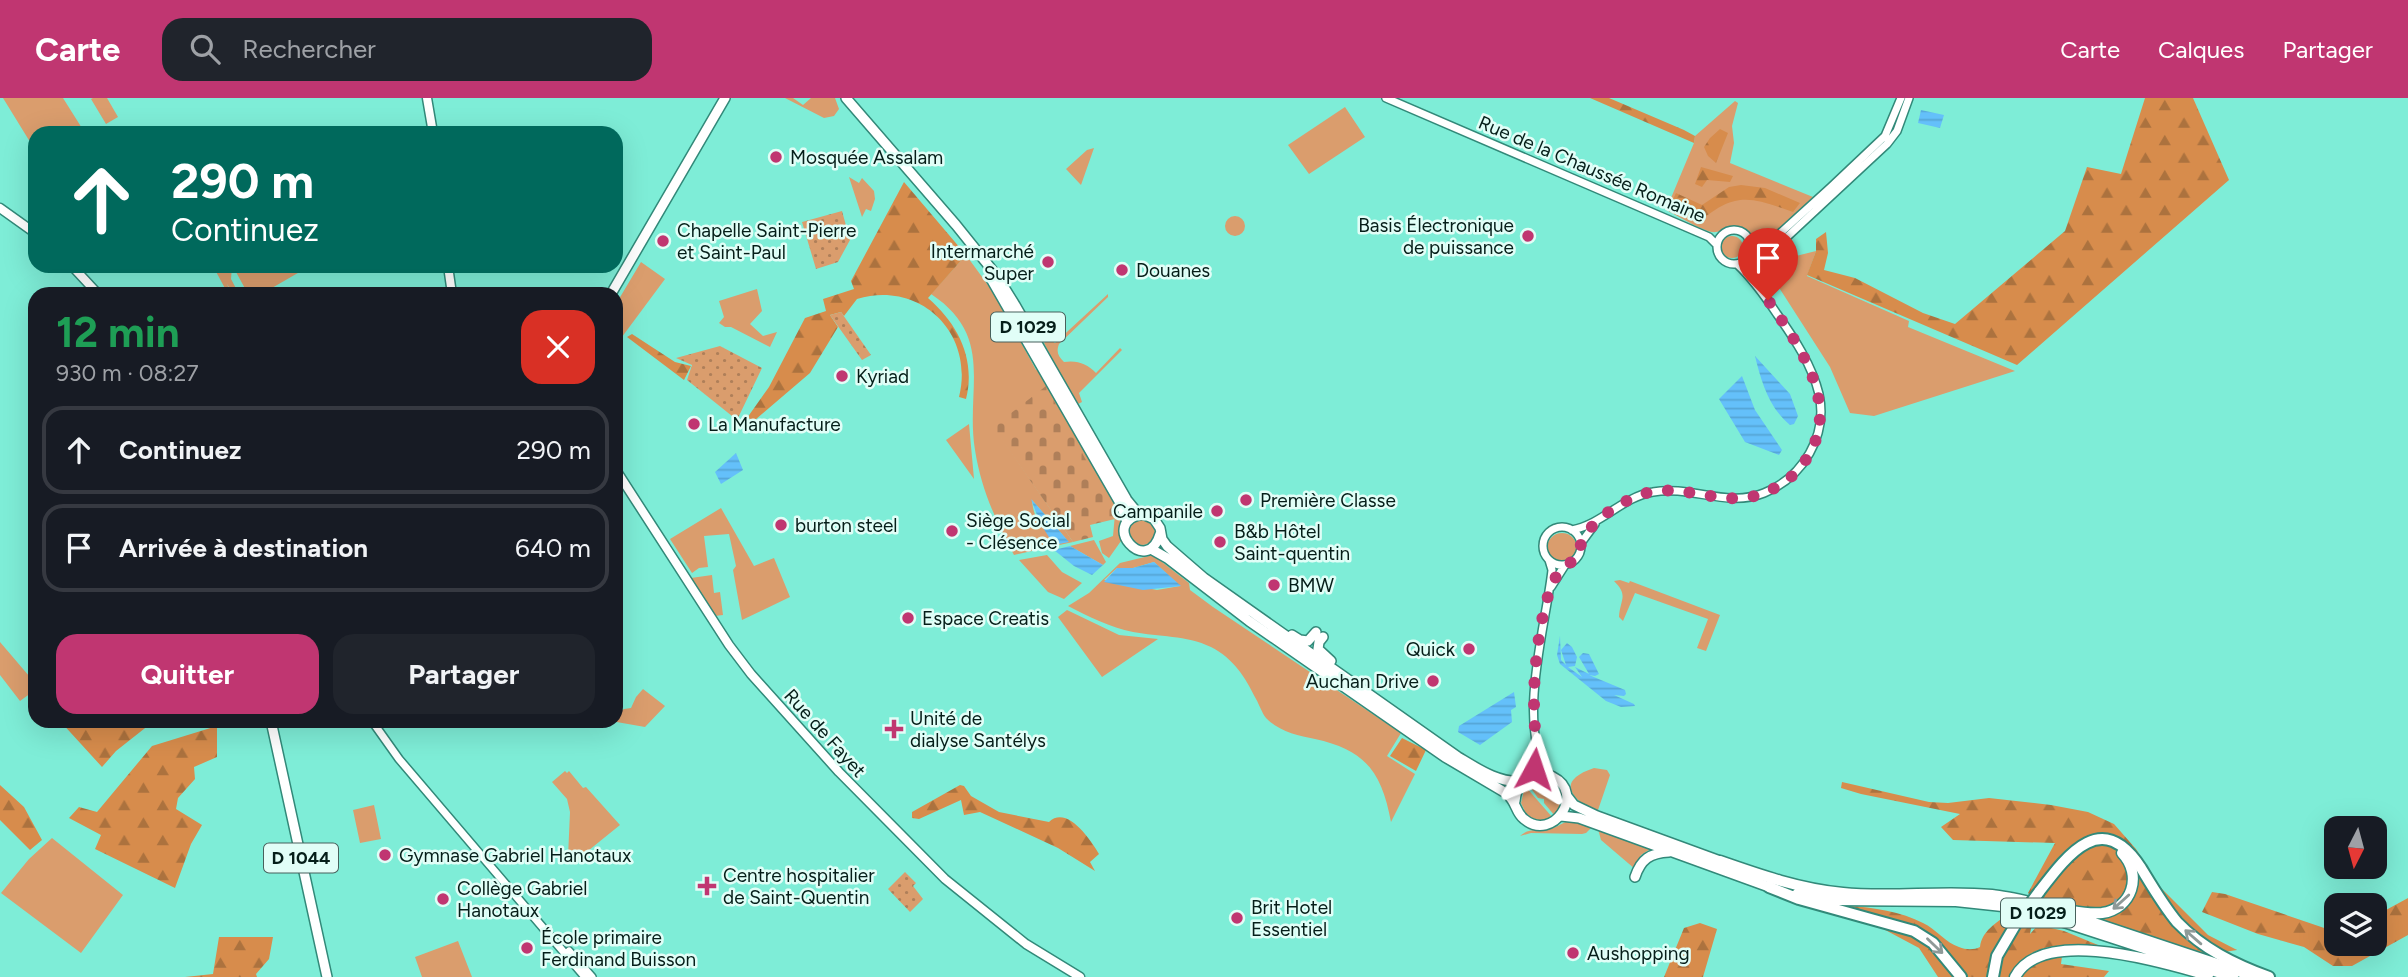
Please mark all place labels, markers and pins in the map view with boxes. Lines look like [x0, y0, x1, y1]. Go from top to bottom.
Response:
place label: Mosquée Assalam [790, 146, 943, 169]
marker: Mosquée Assalam [768, 149, 784, 165]
place label: Basis Électronique de puissance [1358, 214, 1514, 259]
place label: Chapelle Saint-Pierre et Saint-Paul [677, 219, 857, 264]
marker: Basis Électronique de puissance [1520, 228, 1536, 244]
pin [1738, 228, 1798, 300]
marker: Chapelle Saint-Pierre et Saint-Paul [655, 233, 671, 249]
place label: Intermarché Super [931, 240, 1035, 285]
marker: Intermarché Super [1040, 254, 1056, 270]
place label: Douanes [1136, 259, 1210, 282]
marker: Douanes [1114, 262, 1130, 278]
place label: Kyriad [856, 365, 909, 388]
marker: Kyriad [834, 368, 850, 384]
place label: La Manufacture [708, 413, 841, 436]
marker: La Manufacture [686, 416, 702, 432]
place label: Première Classe [1260, 489, 1396, 512]
marker: Première Classe [1238, 492, 1254, 508]
place label: Campanile [1113, 500, 1203, 523]
marker: Campanile [1209, 503, 1225, 519]
place label: Siège Social - Clésence [966, 509, 1070, 554]
place label: burton steel [795, 514, 898, 537]
marker: burton steel [773, 517, 789, 533]
place label: B&b Hôtel Saint-quentin [1234, 520, 1350, 565]
marker: Siège Social - Clésence [944, 523, 960, 539]
marker: B&b Hôtel Saint-quentin [1212, 534, 1228, 550]
place label: BMW [1288, 574, 1335, 597]
marker: BMW [1266, 577, 1282, 593]
place label: Espace Creatis [922, 607, 1049, 630]
marker: Espace Creatis [900, 610, 916, 626]
place label: Quick [1406, 638, 1456, 661]
marker: Quick [1461, 641, 1477, 657]
place label: Auchan Drive [1306, 670, 1419, 693]
marker: Auchan Drive [1425, 673, 1441, 689]
place label: Unité de dialyse Santélys [910, 707, 1046, 752]
marker: Unité de dialyse Santélys [884, 719, 904, 739]
place label: Gymnase Gabriel Hanotaux [399, 844, 631, 867]
marker: Gymnase Gabriel Hanotaux [377, 847, 393, 863]
place label: Centre hospitalier de Saint-Quentin [723, 864, 875, 909]
marker: Centre hospitalier de Saint-Quentin [697, 876, 717, 896]
place label: Collège Gabriel Hanotaux [457, 877, 587, 922]
marker: Collège Gabriel Hanotaux [435, 891, 451, 907]
place label: Brit Hotel Essentiel [1251, 896, 1332, 941]
marker: Brit Hotel Essentiel [1229, 910, 1245, 926]
place label: École primaire Ferdinand Buisson [541, 926, 696, 971]
marker: École primaire Ferdinand Buisson [519, 940, 535, 956]
place label: Aushopping [1587, 942, 1690, 965]
marker: Aushopping [1565, 945, 1581, 961]

